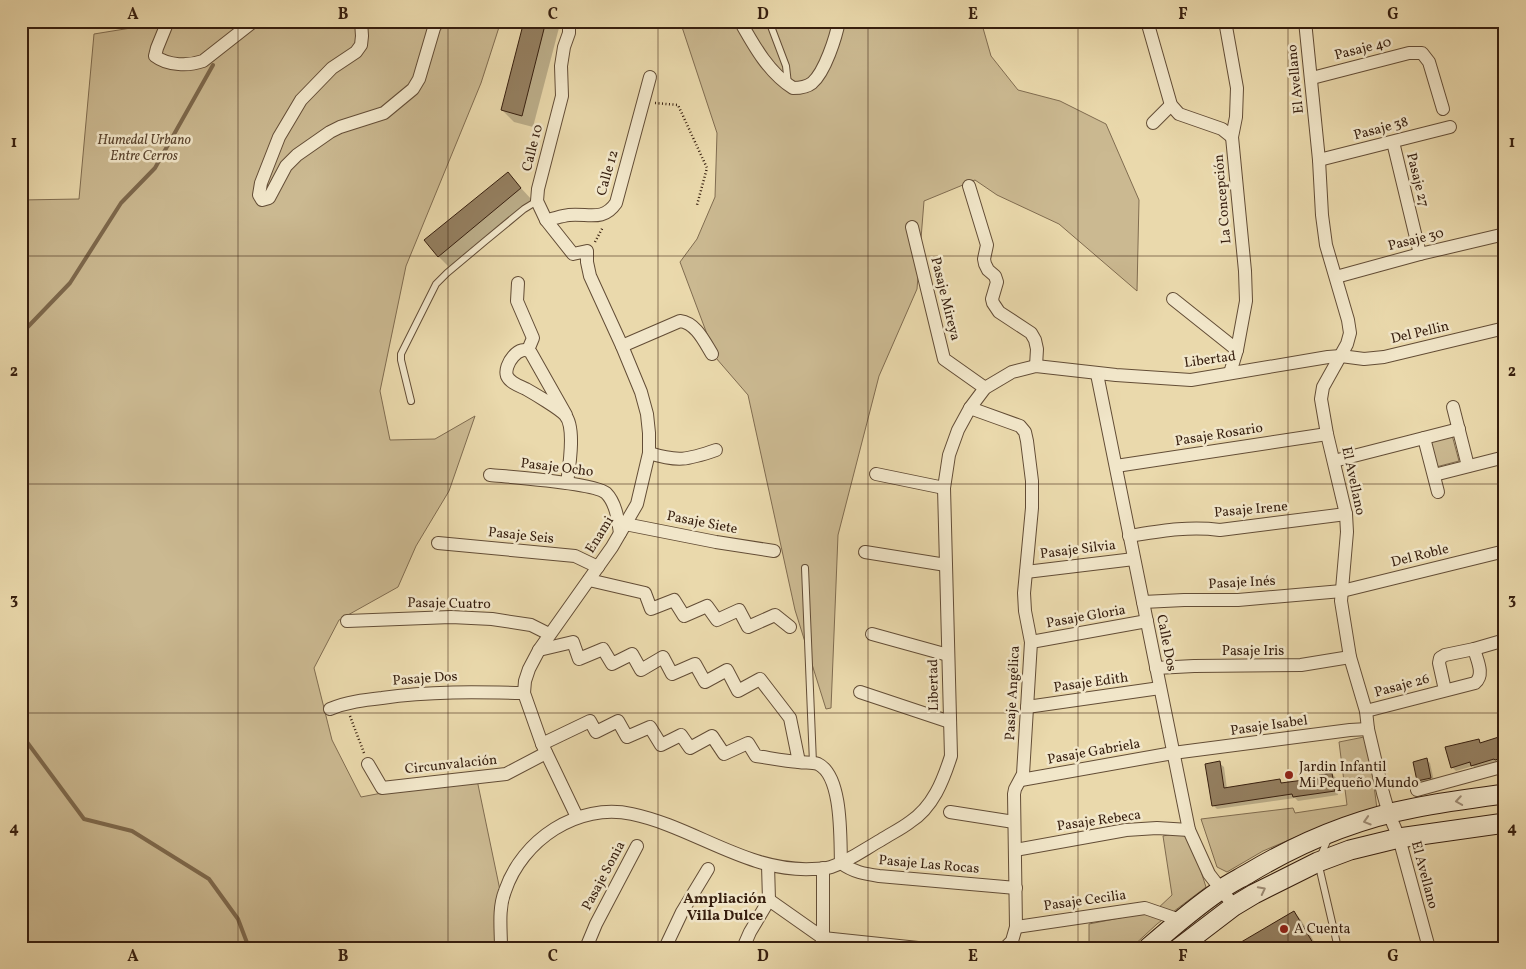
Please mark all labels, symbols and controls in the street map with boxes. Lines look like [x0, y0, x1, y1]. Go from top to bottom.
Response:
text: A [127, 4, 139, 26]
text: B [338, 4, 349, 26]
text: C [548, 4, 558, 26]
text: D [757, 4, 769, 26]
text: E [968, 4, 978, 26]
text: F [1178, 4, 1188, 26]
text: G [1387, 4, 1399, 26]
street label: Pasaje 40 [1333, 33, 1393, 65]
street label: El Avellano [1283, 43, 1309, 115]
street label: Pasaje 38 [1352, 113, 1410, 145]
street label: Calle 10 [518, 123, 548, 173]
park label: Humedal Urbano Entre Cerros [97, 131, 191, 166]
text: 1 [11, 132, 17, 154]
text: 1 [1509, 132, 1515, 154]
street label: Calle 12 [592, 148, 624, 198]
street label: Pasaje 27 [1401, 151, 1433, 209]
street label: La Concepción [1210, 153, 1236, 245]
street label: Pasaje 30 [1386, 224, 1446, 256]
street label: Pasaje Mireya [925, 255, 965, 343]
street label: Del Pellin [1389, 317, 1451, 349]
street label: Libertad [1183, 347, 1237, 373]
text: 2 [10, 361, 18, 383]
text: 2 [1508, 361, 1516, 383]
street label: Pasaje Rosario [1174, 419, 1264, 451]
street label: El Avellano [1336, 445, 1370, 517]
street label: Pasaje Ocho [519, 454, 595, 482]
street label: Pasaje Irene [1213, 497, 1289, 523]
street label: Pasaje Siete [665, 507, 739, 539]
street label: Enami [581, 513, 619, 557]
street label: Pasaje Seis [487, 523, 555, 549]
street label: Pasaje Silvia [1039, 536, 1117, 564]
street label: Del Roble [1389, 540, 1451, 572]
street label: Pasaje Inés [1208, 572, 1276, 594]
text: 3 [10, 589, 18, 611]
text: 3 [1508, 589, 1516, 611]
street label: Pasaje Cuatro [407, 594, 491, 614]
street label: Pasaje Gloria [1045, 601, 1127, 633]
street label: Calle Dos [1151, 613, 1181, 673]
street label: Pasaje Iris [1222, 642, 1284, 661]
street label: Pasaje Angélica [1001, 645, 1025, 741]
street label: Libertad [924, 659, 944, 711]
street label: Pasaje Dos [392, 667, 458, 691]
street label: Pasaje Edith [1052, 668, 1130, 698]
street label: Pasaje 26 [1372, 670, 1432, 702]
street label: Pasaje Isabel [1229, 711, 1309, 741]
street label: Pasaje Gabriela [1046, 734, 1142, 770]
street label: Circunvalación [404, 751, 498, 779]
place label: Jardin Infantil Mi Pequeño Mundo [1299, 758, 1419, 793]
marker: Jardin Infantil Mi Pequeño Mundo [1283, 769, 1295, 781]
one-way arrow [1455, 795, 1464, 805]
street label: Pasaje Rebeca [1056, 806, 1142, 836]
one-way arrow [1363, 815, 1371, 825]
text: 4 [9, 818, 19, 840]
text: 4 [1507, 818, 1517, 840]
street label: Pasaje Sonia [578, 838, 630, 914]
street label: El Avellano [1406, 839, 1442, 911]
street label: Pasaje Las Rocas [878, 851, 980, 879]
street label: Pasaje Cecilia [1043, 886, 1127, 916]
one-way arrow [1257, 886, 1266, 896]
district label: Ampliación Villa Dulce [683, 889, 767, 927]
place label: A Cuenta [1294, 920, 1351, 939]
marker: A Cuenta [1278, 923, 1290, 935]
text: A [127, 946, 139, 968]
text: B [338, 946, 349, 968]
text: C [548, 946, 558, 968]
text: D [757, 946, 769, 968]
text: E [968, 946, 978, 968]
text: F [1178, 946, 1188, 968]
text: G [1387, 946, 1399, 968]

